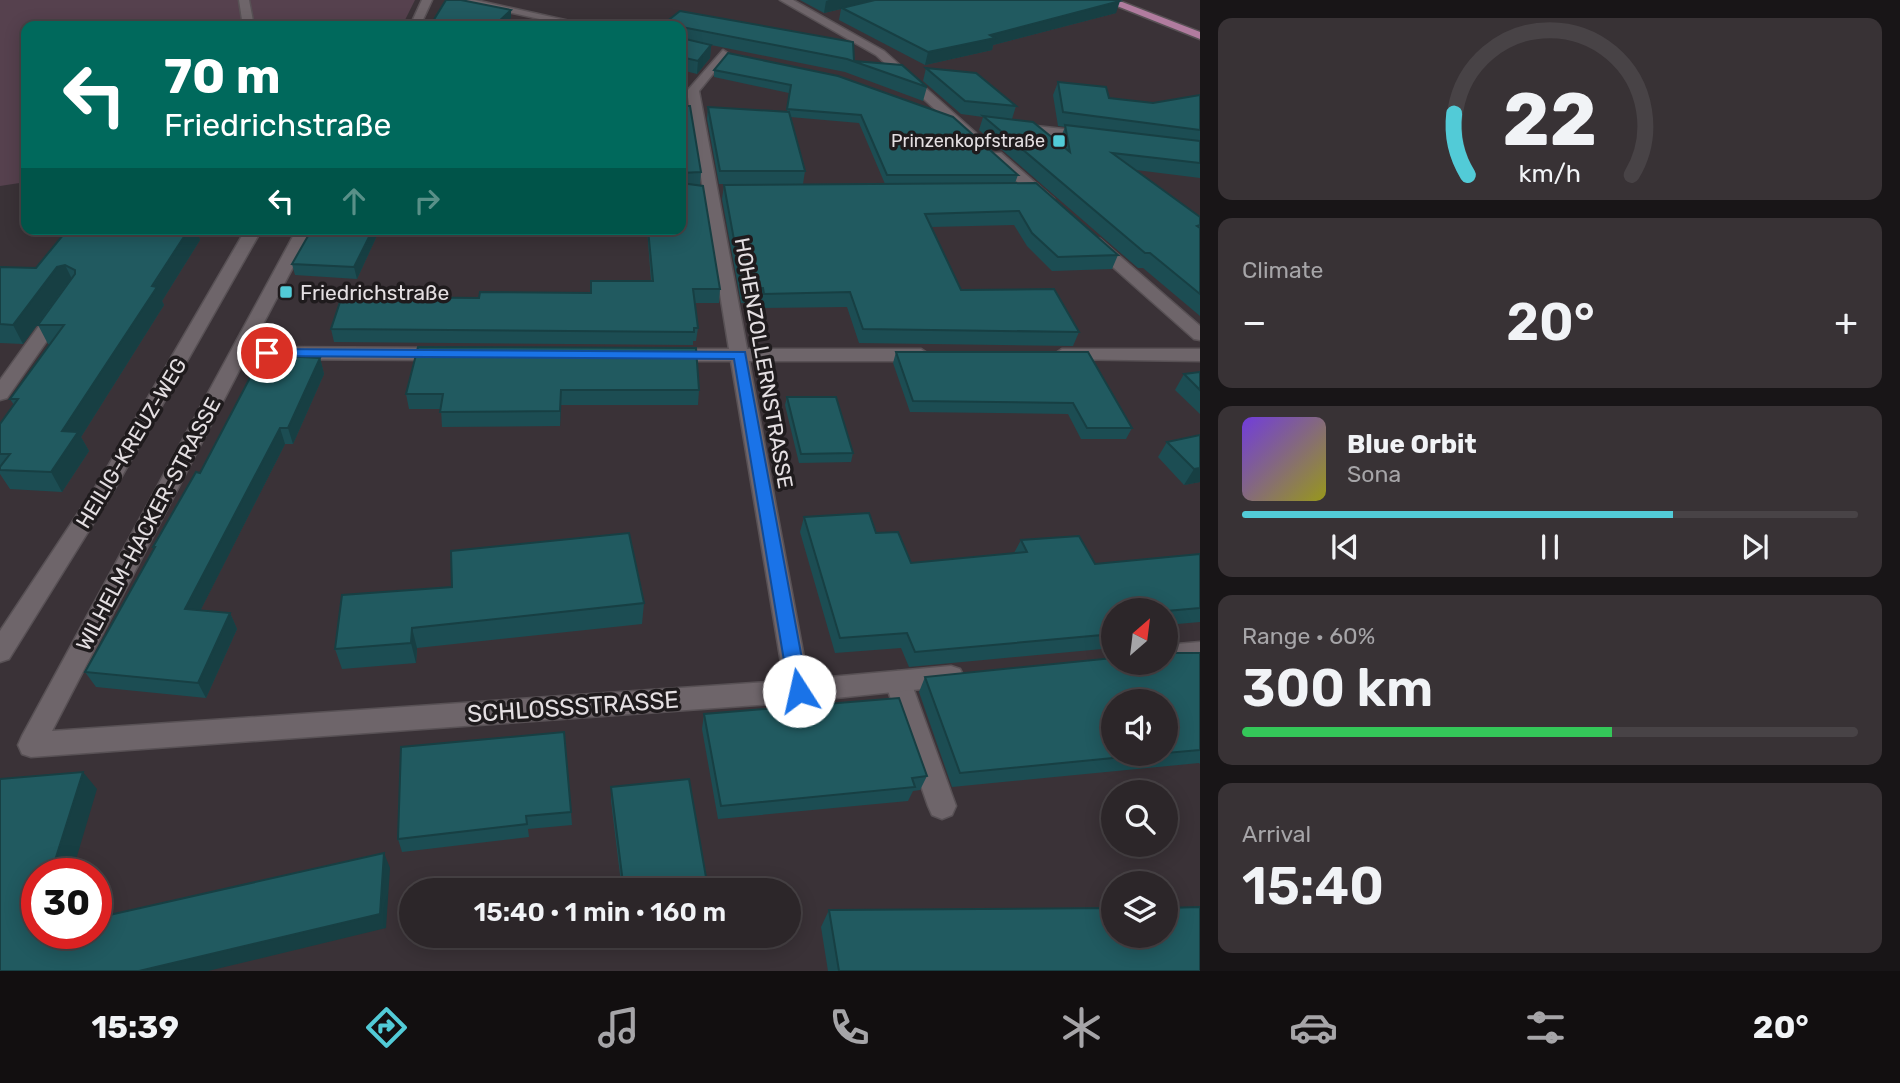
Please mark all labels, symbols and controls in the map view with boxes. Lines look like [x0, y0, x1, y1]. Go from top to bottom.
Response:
text: 70 m [164, 47, 281, 105]
icon: left [49, 49, 140, 140]
text: 22 [1503, 77, 1597, 163]
text: Friedrichstraße [164, 106, 391, 144]
place label: Prinzenkopfstraße [891, 130, 1045, 152]
marker: Prinzenkopfstraße [1051, 133, 1067, 149]
text: km/h [1519, 159, 1581, 188]
icon: left [262, 182, 300, 220]
icon: ahead [335, 182, 373, 220]
icon: right [408, 182, 446, 220]
street label: HOHENZOLLERNSTRASSE [730, 236, 798, 490]
text: Climate [1242, 256, 1323, 284]
place label: Friedrichstraße [300, 280, 449, 305]
marker: Friedrichstraße [278, 284, 294, 300]
text: 20° [1506, 291, 1595, 353]
text: − [1242, 299, 1267, 345]
text: + [1834, 299, 1858, 345]
pin [237, 323, 297, 383]
icon: arrive [248, 334, 286, 372]
street label: HEILIG-KREUZ-WEG [70, 353, 192, 533]
street label: WILHELM-HACKER-STRASSE [70, 393, 226, 655]
text: Blue Orbit [1347, 429, 1477, 460]
text: Sona [1347, 460, 1401, 488]
icon: previous [1326, 528, 1364, 566]
icon: pause [1531, 528, 1569, 566]
icon: next [1736, 528, 1774, 566]
north arrow [1101, 598, 1178, 676]
map controls [1101, 598, 1178, 948]
text: Range · 60% [1242, 622, 1375, 650]
position arrow [762, 654, 836, 728]
text: 300 km [1242, 657, 1433, 719]
street label: SCHLOSSSTRASSE [466, 686, 680, 728]
button: sound [1101, 689, 1178, 766]
button: search [1101, 780, 1178, 857]
text: Arrival [1242, 820, 1311, 848]
text: 15:40 [1242, 855, 1384, 917]
speed limit sign: 30 [21, 858, 112, 949]
button: layers [1101, 871, 1178, 948]
text: 15:40 · 1 min · 160 m [474, 897, 726, 928]
icon: directions [362, 1003, 411, 1052]
icon: music [594, 1003, 643, 1052]
icon: phone [825, 1003, 874, 1052]
icon: climate [1057, 1003, 1106, 1052]
icon: car [1289, 1003, 1338, 1052]
icon: filters [1521, 1003, 1570, 1052]
text: 15:39 [91, 1008, 179, 1046]
text: 20° [1753, 1008, 1809, 1046]

